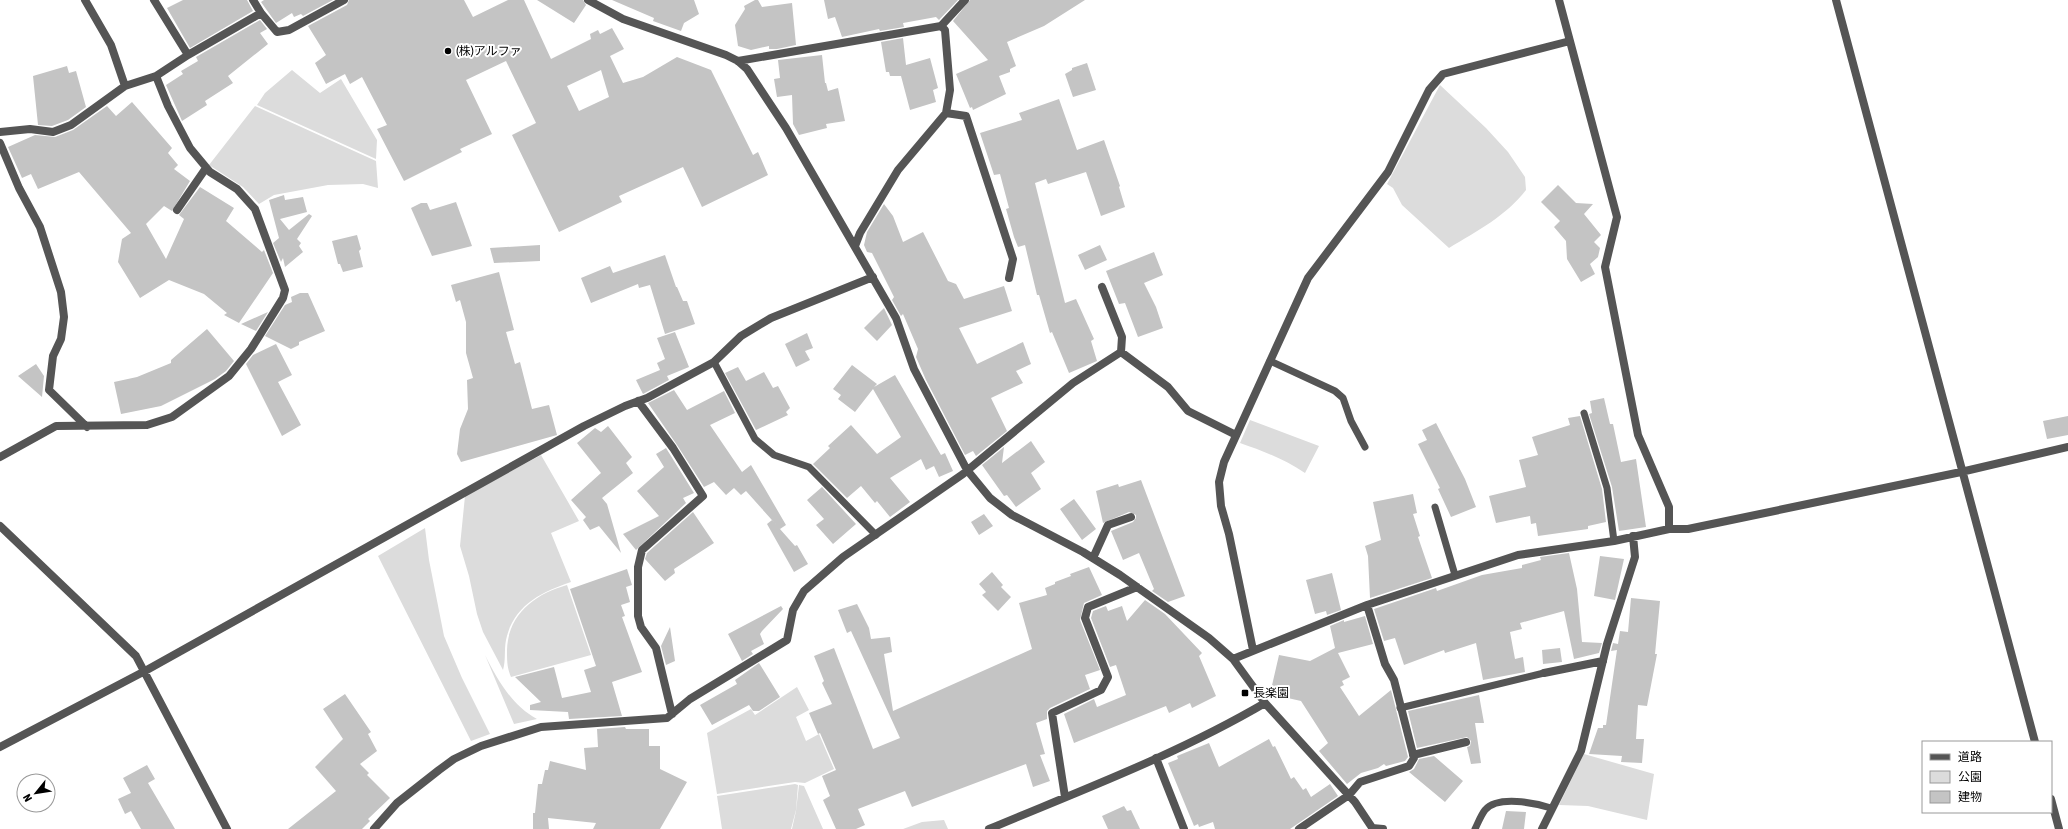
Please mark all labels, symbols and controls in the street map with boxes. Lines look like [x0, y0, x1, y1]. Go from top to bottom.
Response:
place label: (株)アルファ [456, 44, 522, 58]
marker: (株)アルファ [443, 46, 453, 56]
place label: 長楽園 [1253, 686, 1289, 700]
marker: 長楽園 [1240, 688, 1250, 698]
legend [1922, 741, 2052, 813]
text: 道路 [1958, 750, 1982, 764]
text: 公園 [1958, 770, 1982, 784]
north arrow [16, 773, 56, 813]
text: 建物 [1958, 790, 1982, 804]
text: N [21, 792, 34, 804]

